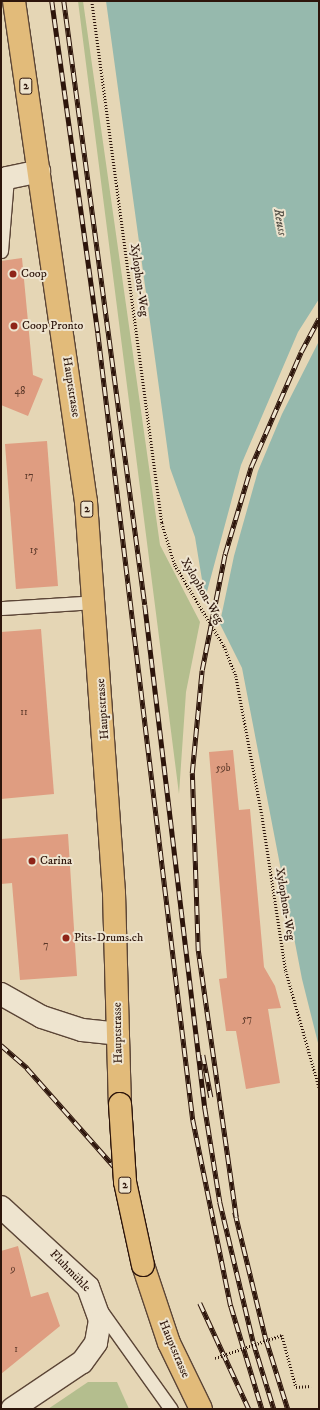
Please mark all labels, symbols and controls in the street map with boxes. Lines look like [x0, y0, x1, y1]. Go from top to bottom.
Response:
road number: 2 [19, 77, 33, 95]
water label: Reuss [270, 207, 290, 237]
street label: Xylophon-Weg [127, 243, 151, 317]
place label: Coop [21, 267, 47, 281]
marker: Coop [8, 269, 18, 279]
place label: Coop Pronto [22, 319, 83, 333]
marker: Coop Pronto [9, 321, 19, 331]
street label: Hauptstrasse [59, 356, 83, 418]
house number: 48 [15, 386, 25, 398]
house number: 17 [25, 471, 33, 483]
road number: 2 [80, 500, 94, 518]
house number: 15 [30, 545, 38, 557]
street label: Xylophon-Weg [177, 556, 227, 626]
street label: Hauptstrasse [94, 678, 112, 740]
house number: 11 [20, 707, 28, 719]
house number: 59b [216, 763, 230, 775]
place label: Carina [40, 854, 72, 868]
marker: Carina [27, 856, 37, 866]
street label: Xylophon-Weg [272, 867, 298, 941]
place label: Pits-Drums.ch [74, 931, 143, 945]
marker: Pits-Drums.ch [61, 933, 71, 943]
house number: 7 [43, 940, 49, 952]
street label: Hauptstrasse [110, 1002, 126, 1064]
house number: 57 [242, 1014, 252, 1026]
road number: 2 [118, 1176, 132, 1194]
street label: Fluhmühle [47, 1247, 93, 1295]
house number: 9 [11, 1264, 15, 1276]
street label: Hauptstrasse [155, 1318, 193, 1380]
house number: 1 [14, 1344, 18, 1356]

